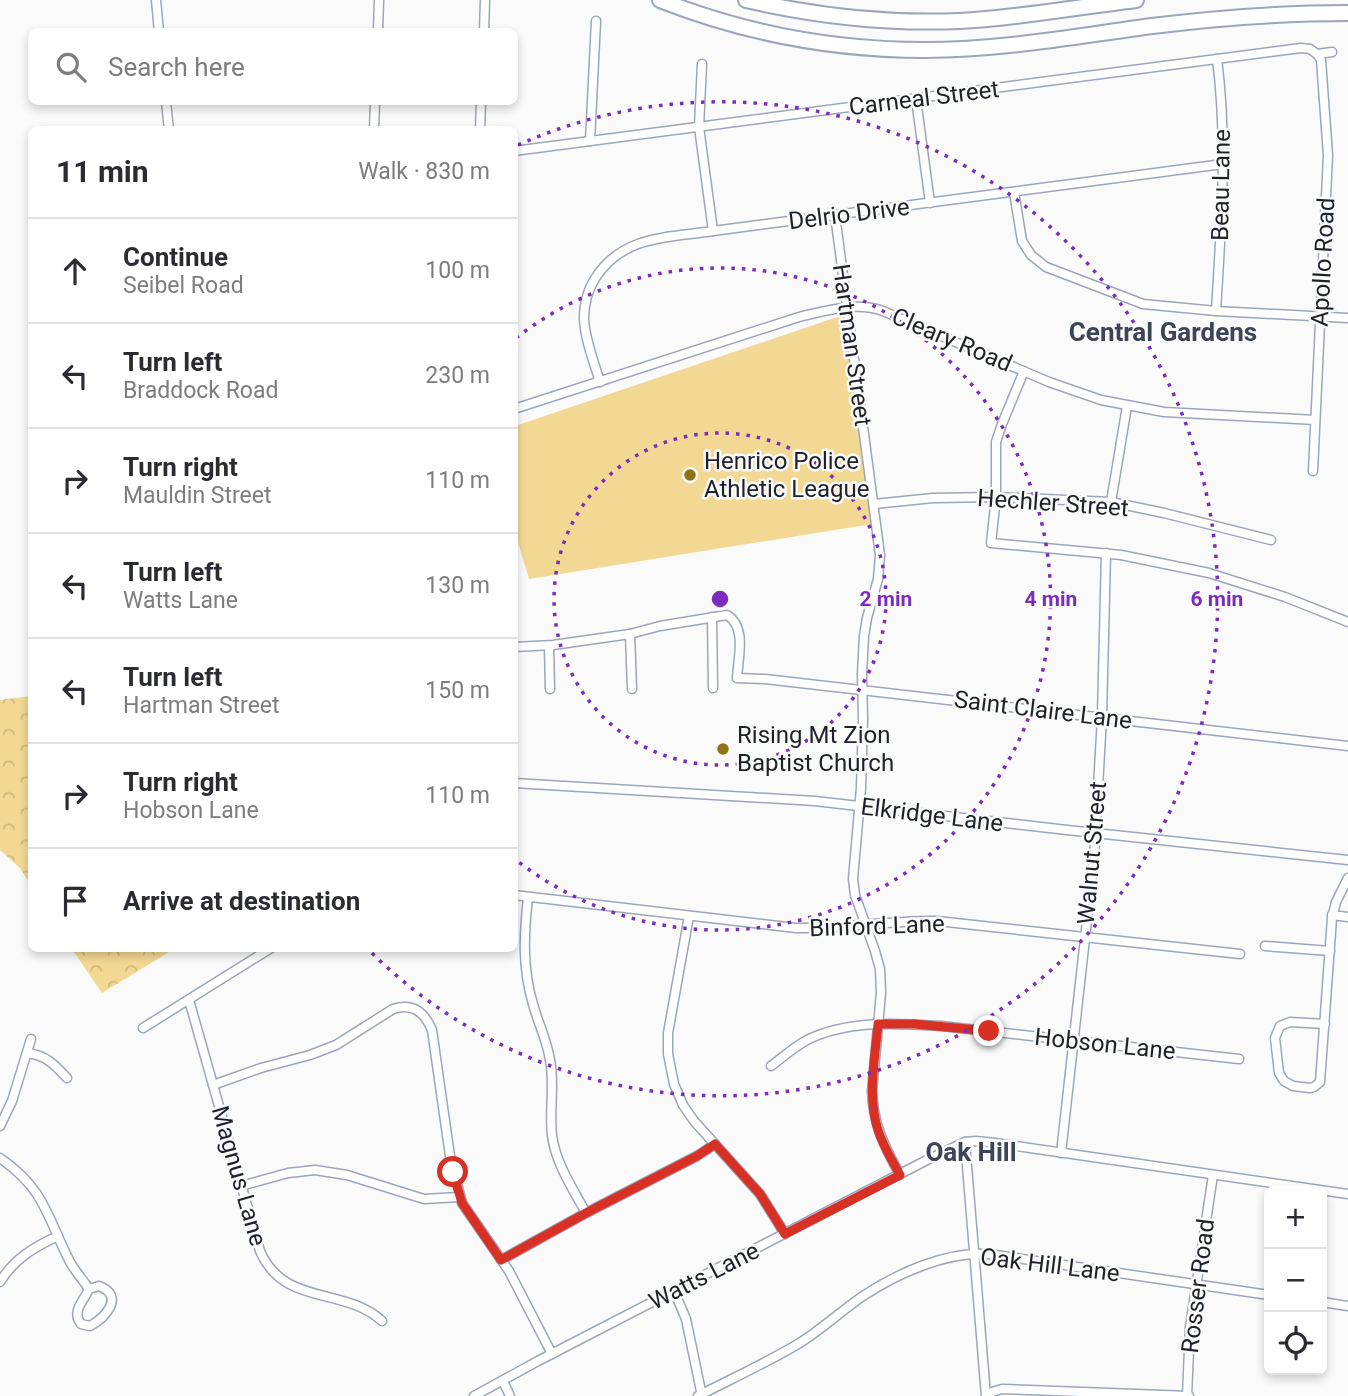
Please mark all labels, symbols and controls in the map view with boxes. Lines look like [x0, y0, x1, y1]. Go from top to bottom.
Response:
search box [28, 28, 518, 105]
icon: search [52, 48, 90, 86]
text: Search here [108, 52, 245, 82]
street label: Carneal Street [847, 75, 1001, 121]
street label: Beau Lane [1206, 129, 1236, 241]
text: 11 min [56, 154, 149, 189]
text: Walk · 830 m [358, 158, 490, 185]
street label: Delrio Drive [787, 193, 911, 235]
street label: Apollo Road [1306, 197, 1340, 327]
text: Continue [123, 242, 228, 272]
icon: ahead [56, 252, 94, 290]
text: 100 m [425, 257, 490, 284]
street label: Hartman Street [827, 262, 877, 428]
text: Seibel Road [123, 272, 244, 299]
street label: Cleary Road [888, 302, 1016, 378]
district label: Central Gardens [1069, 317, 1257, 347]
text: Turn left [123, 347, 222, 377]
icon: left [56, 357, 94, 395]
text: 230 m [425, 362, 490, 389]
text: Braddock Road [123, 377, 278, 404]
place label: Henrico Police Athletic League [704, 447, 869, 503]
text: Turn right [123, 452, 238, 482]
icon: right [56, 462, 94, 500]
text: 110 m [425, 467, 490, 494]
marker: Henrico Police Athletic League [682, 467, 698, 483]
text: Mauldin Street [123, 482, 272, 509]
street label: Hechler Street [976, 484, 1130, 522]
text: Turn left [123, 557, 222, 587]
icon: left [56, 567, 94, 605]
text: 130 m [425, 572, 490, 599]
text: Watts Lane [123, 587, 238, 614]
centre of rings [708, 587, 732, 611]
text: 2 min [860, 587, 912, 611]
text: 4 min [1025, 587, 1077, 611]
text: 6 min [1191, 587, 1243, 611]
text: Turn left [123, 662, 222, 692]
icon: left [56, 672, 94, 710]
text: 150 m [425, 677, 490, 704]
street label: Saint Claire Lane [952, 685, 1134, 735]
text: Hartman Street [123, 692, 280, 719]
place label: Rising Mt Zion Baptist Church [737, 721, 894, 777]
marker: Rising Mt Zion Baptist Church [715, 741, 731, 757]
text: Turn right [123, 767, 238, 797]
icon: right [56, 777, 94, 815]
street label: Walnut Street [1072, 780, 1112, 926]
text: 110 m [425, 782, 490, 809]
street label: Elkridge Lane [859, 792, 1005, 838]
text: Hobson Lane [123, 797, 259, 824]
icon: arrive [56, 882, 94, 920]
text: Arrive at destination [123, 886, 360, 916]
street label: Binford Lane [809, 910, 945, 942]
route end [973, 1015, 1004, 1046]
street label: Hobson Lane [1033, 1023, 1177, 1065]
street label: Magnus Lane [206, 1103, 272, 1249]
district label: Oak Hill [925, 1137, 1017, 1167]
route start [437, 1156, 468, 1187]
map controls [1264, 1186, 1327, 1375]
button: + [1264, 1186, 1327, 1249]
street label: Rosser Road [1176, 1217, 1220, 1355]
street label: Watts Lane [644, 1236, 764, 1316]
street label: Oak Hill Lane [979, 1243, 1121, 1287]
button: − [1264, 1249, 1327, 1312]
button: locate [1264, 1312, 1327, 1375]

